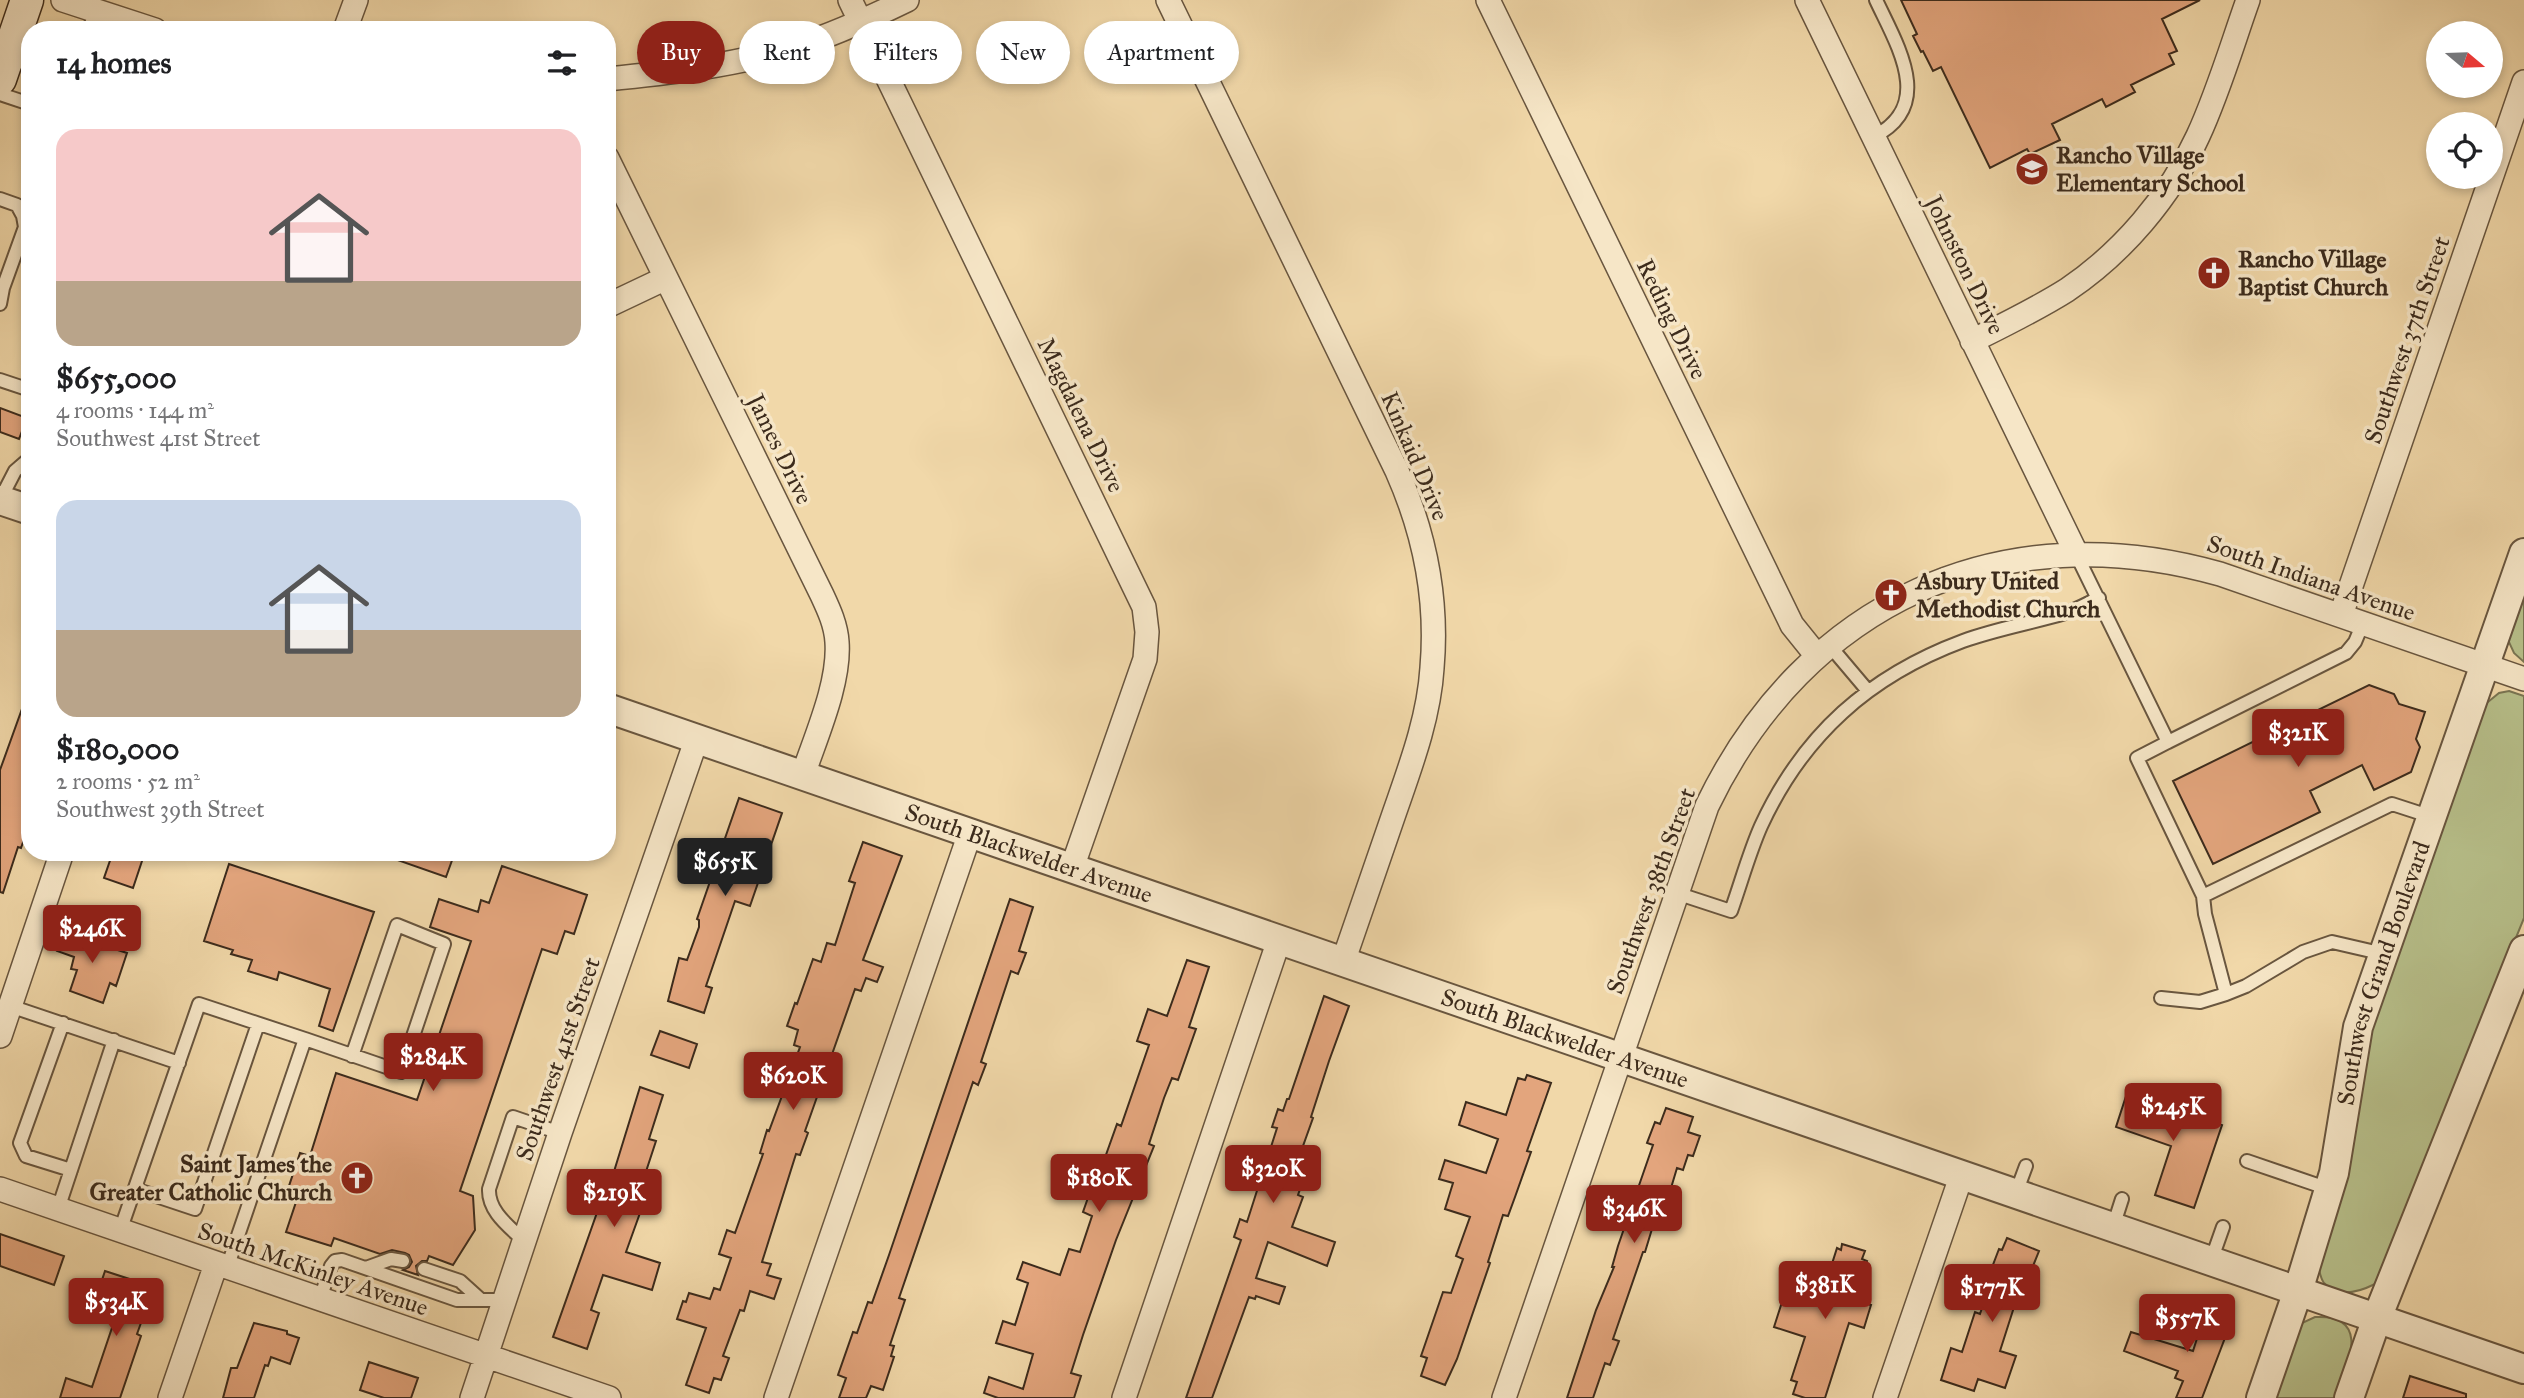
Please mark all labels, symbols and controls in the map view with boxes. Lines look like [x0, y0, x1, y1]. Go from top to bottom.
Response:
chip: Buy [637, 21, 725, 84]
chip: Rent [739, 21, 835, 84]
chip: Filters [849, 21, 962, 84]
chip: New [976, 21, 1070, 84]
chip: Apartment [1084, 21, 1239, 84]
north arrow [2426, 21, 2502, 98]
map controls [2426, 21, 2503, 189]
icon: filters [543, 44, 581, 82]
text: 14 homes [56, 45, 171, 81]
button: locate [2426, 112, 2503, 189]
place label: Rancho Village Elementary School [2056, 140, 2245, 198]
school or university icon: Rancho Village Elementary School [2013, 150, 2051, 188]
icon: home [256, 175, 382, 301]
street label: Johnston Drive [1917, 188, 2012, 339]
street label: Southwest 37th Street [2357, 232, 2457, 448]
place label: Rancho Village Baptist Church [2238, 244, 2389, 302]
street label: Reding Drive [1630, 254, 1714, 384]
church icon: Rancho Village Baptist Church [2195, 254, 2233, 292]
street label: Magdalena Drive [1031, 333, 1131, 497]
text: $655,000 [56, 360, 177, 396]
street label: James Drive [739, 386, 820, 509]
street label: Kinkaid Drive [1374, 387, 1456, 525]
text: 4 rooms · 144 m² [56, 396, 214, 424]
text: Southwest 41st Street [56, 424, 260, 452]
street label: South Indiana Avenue [2203, 528, 2419, 628]
icon: home [256, 546, 382, 672]
place label: Asbury United Methodist Church [1914, 566, 2101, 624]
church icon: Asbury United Methodist Church [1872, 576, 1910, 614]
pin: $321K [2249, 710, 2347, 769]
text: $321K [2268, 718, 2328, 746]
text: $180,000 [56, 731, 179, 767]
text: 2 rooms · 52 m² [56, 767, 200, 795]
street label: Southwest 38th Street [1600, 783, 1702, 998]
text: Southwest 39th Street [56, 795, 264, 823]
street label: South Blackwelder Avenue [901, 797, 1156, 910]
street label: Southwest Grand Boulevard [2330, 837, 2437, 1108]
pin: $655K [676, 838, 774, 898]
text: $655K [693, 847, 757, 875]
pin: $246K [43, 906, 141, 965]
text: $246K [59, 914, 125, 942]
street label: Southwest 41st Street [509, 953, 607, 1165]
street label: South Blackwelder Avenue [1437, 982, 1692, 1095]
pin: $284K [384, 1034, 482, 1093]
text: $284K [400, 1042, 466, 1070]
pin: $620K [744, 1052, 842, 1112]
text: $620K [760, 1061, 826, 1089]
pin: $245K [2124, 1084, 2222, 1143]
text: $245K [2141, 1092, 2205, 1120]
pin: $320K [1224, 1146, 1322, 1205]
place label: Saint James the Greater Catholic Church [89, 1149, 333, 1207]
pin: $180K [1050, 1154, 1148, 1214]
text: $320K [1241, 1154, 1305, 1182]
church icon: Saint James the Greater Catholic Church [338, 1159, 376, 1197]
text: $180K [1067, 1163, 1131, 1191]
pin: $219K [565, 1170, 663, 1229]
text: $219K [583, 1178, 645, 1206]
pin: $346K [1585, 1186, 1683, 1245]
text: $346K [1602, 1194, 1666, 1222]
street label: South McKinley Avenue [194, 1215, 432, 1323]
pin: $381K [1776, 1262, 1874, 1321]
pin: $177K [1943, 1264, 2041, 1324]
text: $381K [1795, 1270, 1855, 1298]
text: $177K [1960, 1273, 2024, 1301]
pin: $534K [67, 1278, 165, 1338]
text: $534K [85, 1287, 147, 1315]
pin: $557K [2138, 1294, 2236, 1354]
text: $557K [2155, 1303, 2219, 1331]

